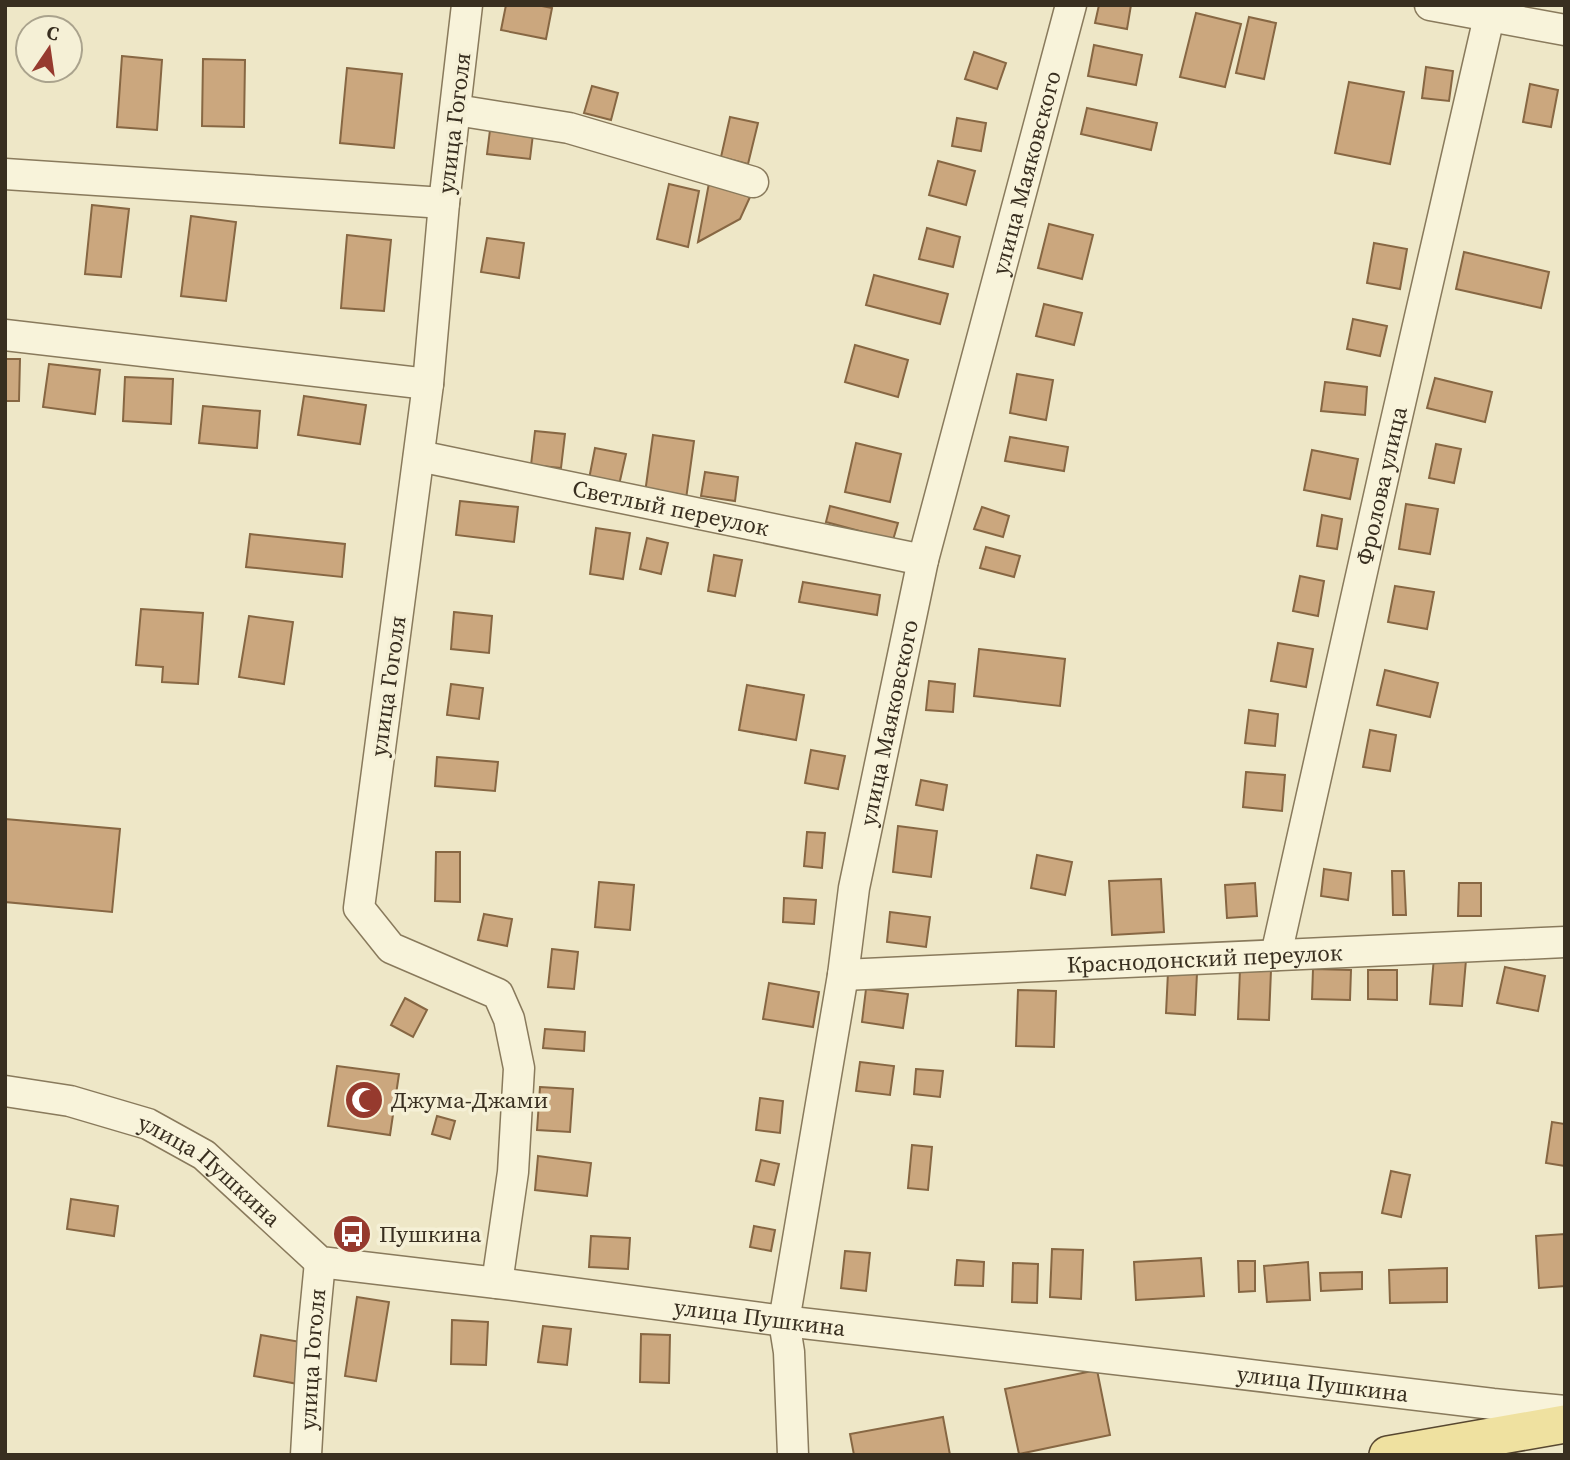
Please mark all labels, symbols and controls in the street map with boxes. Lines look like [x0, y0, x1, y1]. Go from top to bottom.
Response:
north arrow [14, 14, 84, 84]
text: С [44, 18, 62, 46]
street label: улица Гоголя [429, 51, 479, 195]
street label: улица Маяковского [984, 67, 1069, 279]
street label: Фролова улица [1348, 403, 1415, 568]
street label: Светлый переулок [570, 472, 772, 544]
street label: улица Гоголя [362, 613, 414, 759]
street label: улица Маяковского [851, 617, 926, 829]
street label: Краснодонский переулок [1066, 936, 1343, 981]
mosque icon: Джума-Джами [343, 1079, 385, 1121]
place label: Джума-Джами [391, 1084, 548, 1116]
street label: улица Пушкина [134, 1106, 288, 1234]
bus stop icon: Пушкина [331, 1213, 373, 1255]
place label: Пушкина [379, 1218, 482, 1250]
street label: улица Гоголя [291, 1287, 333, 1431]
street label: улица Пушкина [672, 1291, 847, 1344]
street label: улица Пушкина [1235, 1357, 1411, 1410]

